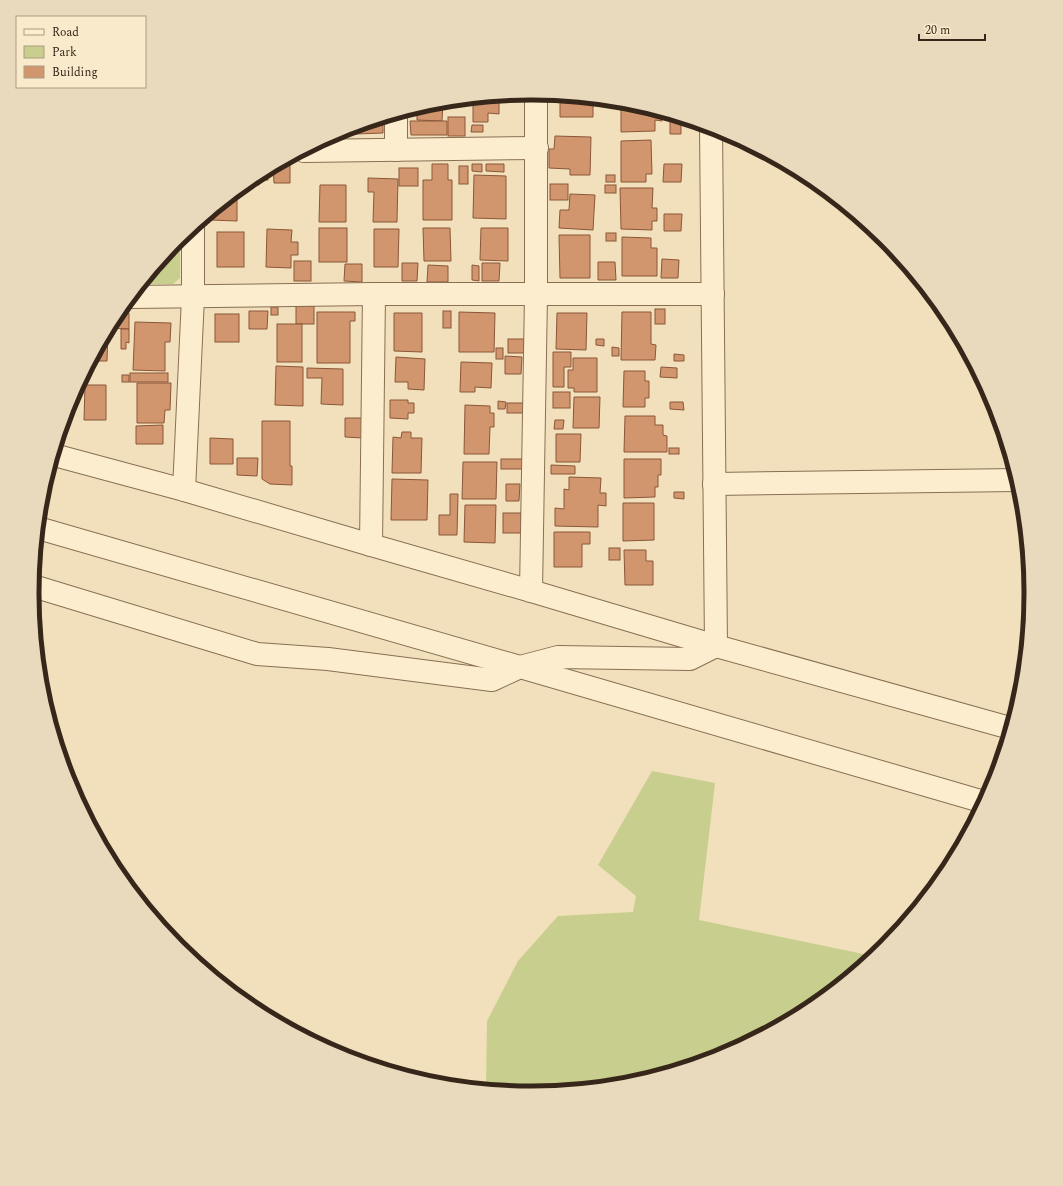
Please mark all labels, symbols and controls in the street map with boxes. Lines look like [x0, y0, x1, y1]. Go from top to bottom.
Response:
legend [16, 16, 146, 88]
scale bar [919, 16, 985, 42]
text: 20 m [925, 21, 950, 40]
text: Road [52, 23, 79, 42]
text: Park [52, 43, 77, 62]
text: Building [52, 63, 98, 82]

